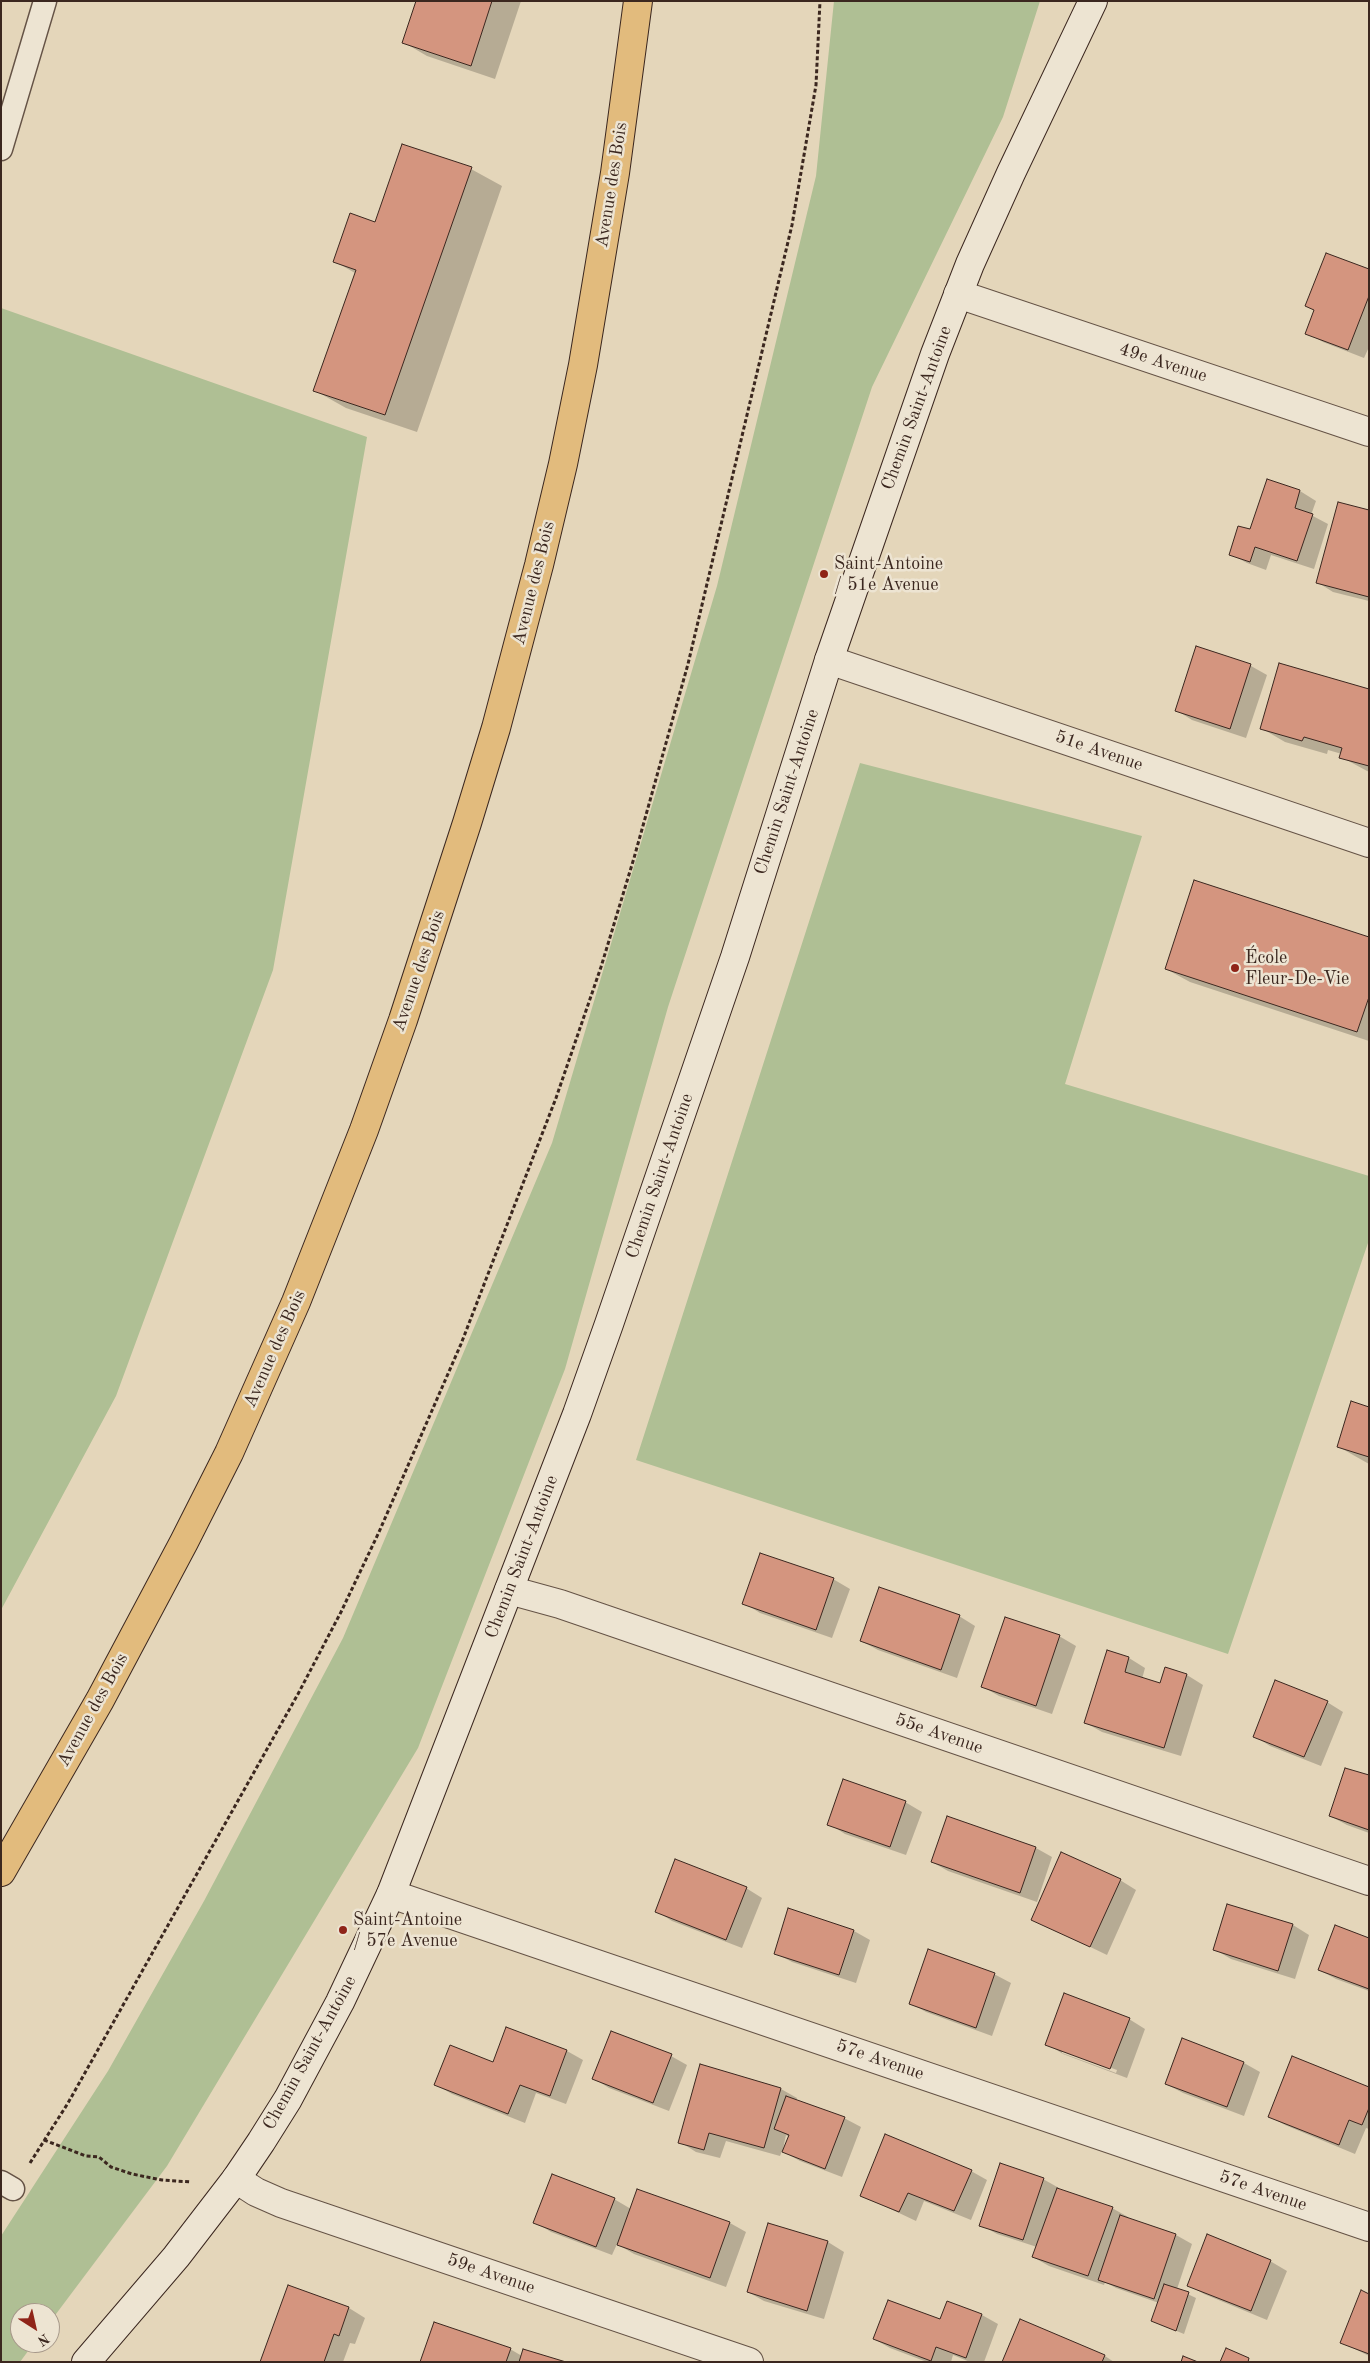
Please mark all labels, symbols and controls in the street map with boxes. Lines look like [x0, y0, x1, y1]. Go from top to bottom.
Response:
street label: Avenue des Bois [591, 121, 633, 249]
street label: Chemin Saint-Antoine [877, 323, 957, 493]
street label: 49e Avenue [1116, 339, 1210, 387]
street label: Avenue des Bois [508, 519, 560, 647]
place label: Saint-Antoine / 51e Avenue [834, 553, 943, 596]
marker: Saint-Antoine / 51e Avenue [818, 568, 830, 580]
street label: Chemin Saint-Antoine [750, 706, 824, 878]
street label: 51e Avenue [1052, 726, 1146, 776]
street label: Avenue des Bois [388, 908, 450, 1034]
place label: École Fleur-De-Vie [1245, 947, 1349, 990]
marker: École Fleur-De-Vie [1229, 962, 1241, 974]
street label: Chemin Saint-Antoine [622, 1091, 698, 1261]
street label: Avenue des Bois [239, 1287, 311, 1411]
street label: Chemin Saint-Antoine [481, 1472, 563, 1642]
street label: Avenue des Bois [53, 1649, 133, 1771]
street label: 55e Avenue [892, 1709, 986, 1759]
place label: Saint-Antoine / 57e Avenue [353, 1909, 462, 1952]
marker: Saint-Antoine / 57e Avenue [337, 1924, 349, 1936]
street label: Chemin Saint-Antoine [259, 1972, 361, 2134]
street label: 57e Avenue [833, 2035, 927, 2085]
street label: 57e Avenue [1216, 2166, 1310, 2216]
street label: 59e Avenue [444, 2249, 538, 2299]
north arrow [10, 2303, 60, 2353]
text: N [35, 2331, 51, 2348]

